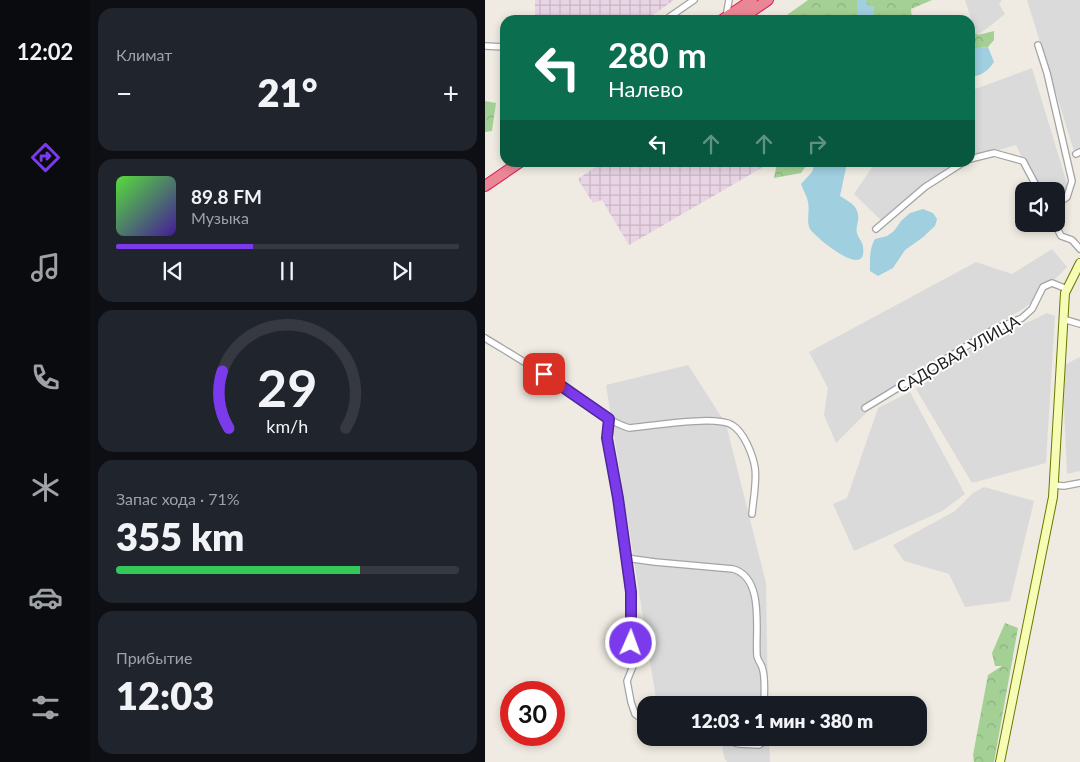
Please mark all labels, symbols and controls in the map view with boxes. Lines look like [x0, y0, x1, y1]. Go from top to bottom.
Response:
text: 280 m [608, 33, 707, 75]
icon: left [525, 35, 590, 100]
text: 12:02 [17, 38, 73, 65]
text: Климат [116, 45, 172, 64]
text: 21° [258, 69, 317, 115]
text: Налево [608, 75, 683, 102]
text: − [116, 76, 132, 110]
text: + [443, 76, 459, 110]
icon: left [644, 130, 672, 158]
icon: ahead [697, 130, 725, 158]
icon: ahead [750, 130, 778, 158]
icon: right [803, 130, 831, 158]
icon: directions [28, 140, 63, 175]
map controls [1015, 182, 1065, 232]
button: sound [1015, 182, 1065, 232]
text: 89.8 FM [191, 185, 262, 208]
text: Музыка [191, 208, 249, 227]
icon: music [28, 250, 63, 285]
icon: previous [159, 257, 187, 285]
icon: pause [273, 257, 301, 285]
icon: next [388, 257, 416, 285]
street label: САДОВАЯ УЛИЦА [893, 311, 1023, 396]
pin [523, 353, 565, 395]
text: 29 [257, 356, 318, 418]
icon: phone [28, 360, 63, 395]
icon: arrive [530, 360, 558, 388]
text: km/h [267, 415, 308, 437]
icon: climate [28, 470, 63, 505]
text: Запас хода · 71% [116, 489, 240, 508]
text: 355 km [116, 513, 244, 559]
icon: car [28, 580, 63, 615]
position arrow [604, 616, 656, 668]
text: Прибытие [116, 648, 192, 667]
text: 12:03 [116, 672, 214, 718]
speed limit sign: 30 [500, 681, 565, 746]
icon: filters [28, 690, 63, 725]
text: 12:03 · 1 мин · 380 m [691, 709, 873, 732]

